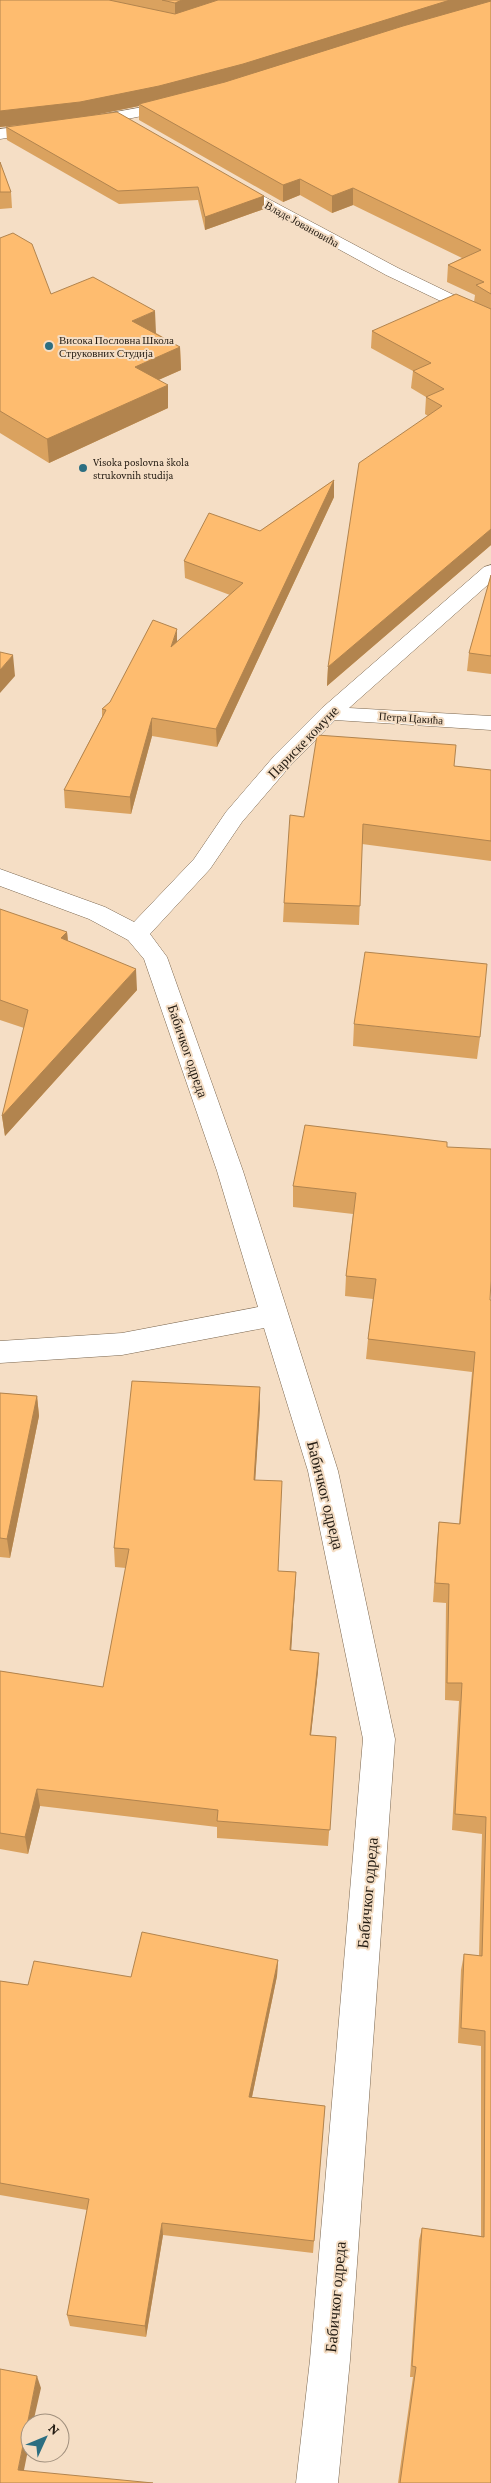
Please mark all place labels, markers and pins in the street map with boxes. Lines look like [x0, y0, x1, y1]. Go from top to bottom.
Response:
place label: Висока Пословна Школа Струковних Студија [59, 334, 174, 359]
marker: Висока Пословна Школа Струковних Студија [43, 340, 55, 352]
place label: Visoka poslovna škola strukovnih studija [93, 456, 189, 482]
marker: Visoka poslovna škola strukovnih studija [77, 462, 89, 474]

